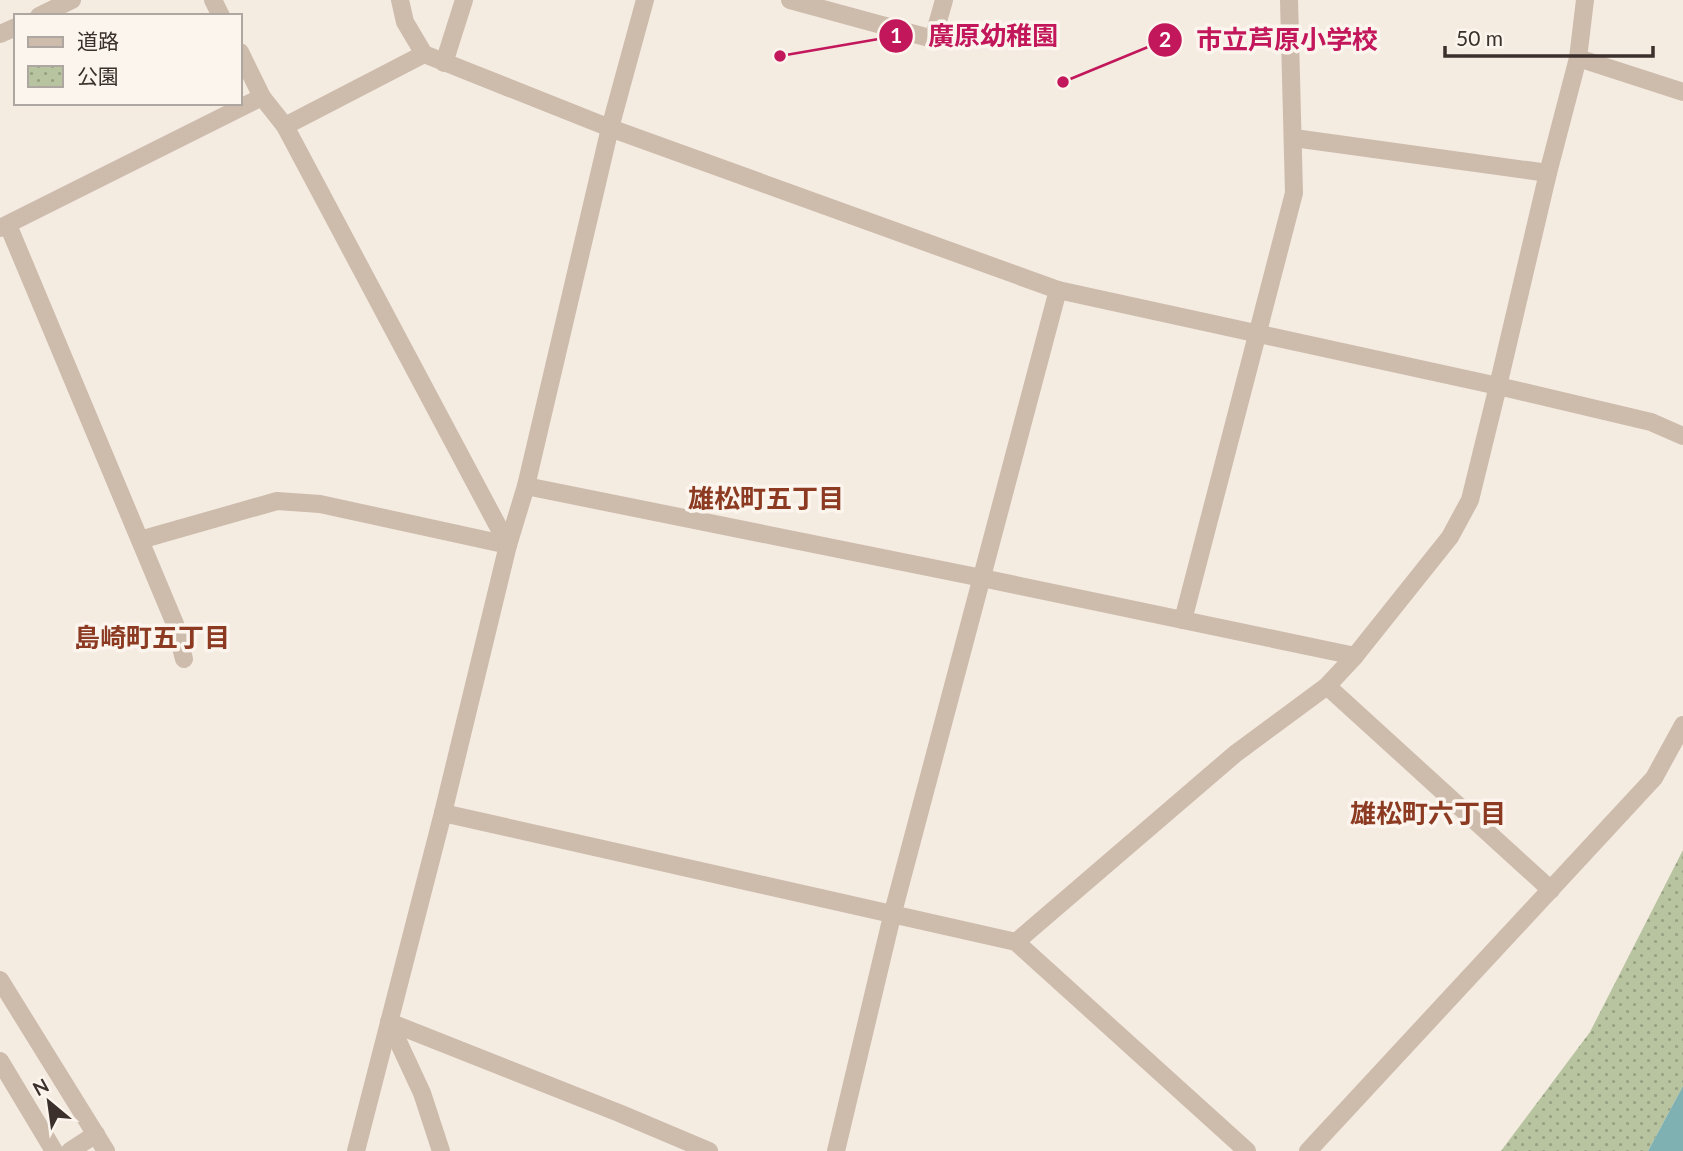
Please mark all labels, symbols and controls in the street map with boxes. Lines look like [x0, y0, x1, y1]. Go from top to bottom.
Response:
callout: 廣原幼稚園 [879, 12, 1072, 59]
legend [14, 14, 242, 105]
scale bar [1445, 14, 1653, 58]
callout: 市立芦原小学校 [1147, 16, 1392, 63]
text: 廣原幼稚園 [928, 19, 1058, 51]
text: 1 [890, 22, 902, 47]
text: 市立芦原小学校 [1196, 23, 1378, 55]
text: 50 m [1456, 25, 1503, 50]
text: 2 [1159, 26, 1171, 51]
text: 道路 [77, 28, 119, 53]
text: 公園 [77, 63, 119, 88]
district label: 雄松町五丁目 [688, 482, 844, 514]
district label: 島崎町五丁目 [74, 621, 230, 653]
district label: 雄松町六丁目 [1350, 797, 1506, 829]
north arrow [14, 1067, 84, 1137]
text: N [29, 1073, 52, 1100]

